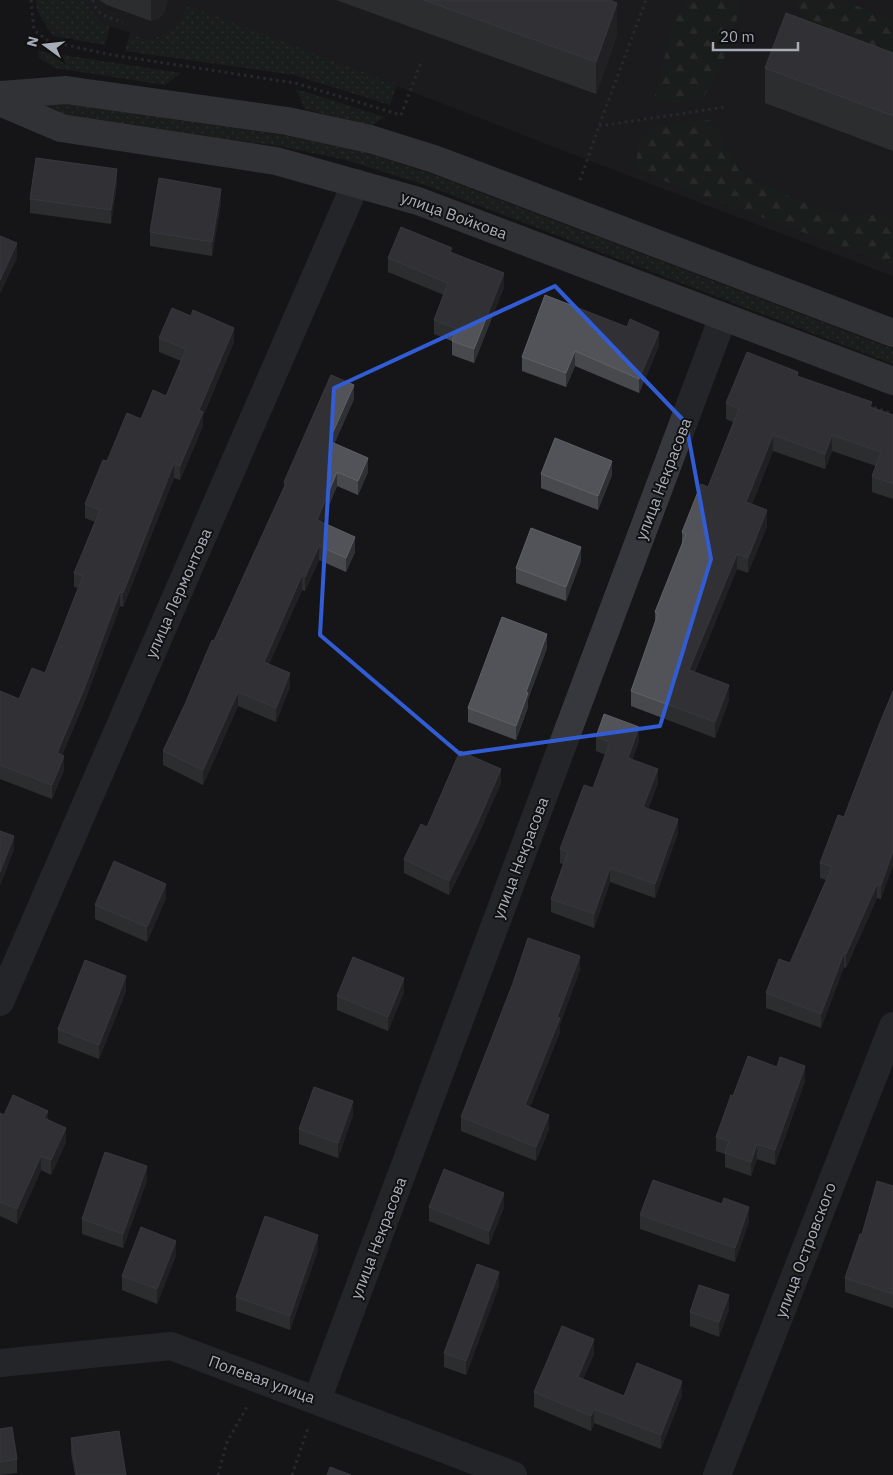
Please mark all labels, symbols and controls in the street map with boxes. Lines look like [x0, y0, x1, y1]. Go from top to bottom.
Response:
north arrow [20, 20, 70, 70]
scale bar [713, 20, 798, 52]
text: 20 m [720, 27, 755, 46]
text: N [22, 34, 42, 49]
street label: улица Войкова [398, 186, 510, 244]
street label: улица Некрасова [631, 415, 696, 543]
street label: улица Лермонтова [140, 524, 216, 661]
street label: улица Некрасова [488, 794, 553, 922]
street label: улица Некрасова [346, 1174, 411, 1302]
street label: улица Островского [770, 1179, 840, 1321]
street label: Полевая улица [206, 1350, 318, 1408]

